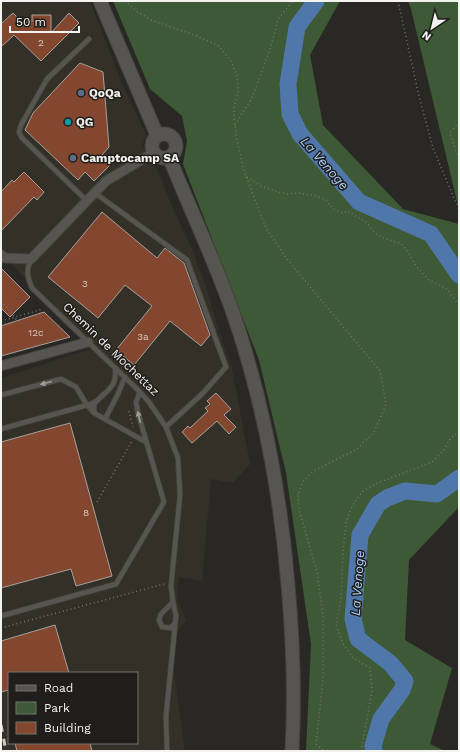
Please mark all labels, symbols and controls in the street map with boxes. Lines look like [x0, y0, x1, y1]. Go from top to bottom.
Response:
scale bar [10, 8, 79, 34]
north arrow [412, 8, 452, 48]
text: 50 m [16, 15, 46, 29]
text: N [419, 28, 434, 43]
house number: 2 [38, 37, 44, 48]
place label: QoQa [89, 86, 121, 100]
marker: QoQa [76, 88, 86, 98]
place label: QG [76, 115, 94, 129]
marker: QG [63, 117, 73, 127]
water label: La Venoge [298, 134, 352, 193]
place label: Camptocamp SA [81, 151, 180, 165]
marker: Camptocamp SA [68, 153, 78, 163]
house number: 3 [82, 278, 88, 289]
street label: Chemin de Mochettaz [60, 300, 162, 398]
house number: 12c [28, 327, 44, 338]
house number: 3a [137, 331, 149, 342]
one-way arrow [40, 380, 53, 386]
one-way arrow [136, 411, 142, 423]
house number: 8 [83, 507, 89, 518]
water label: La Venoge [348, 550, 367, 616]
legend [8, 672, 138, 744]
text: Road [44, 681, 73, 695]
text: Park [44, 701, 70, 715]
text: Building [44, 721, 91, 735]

